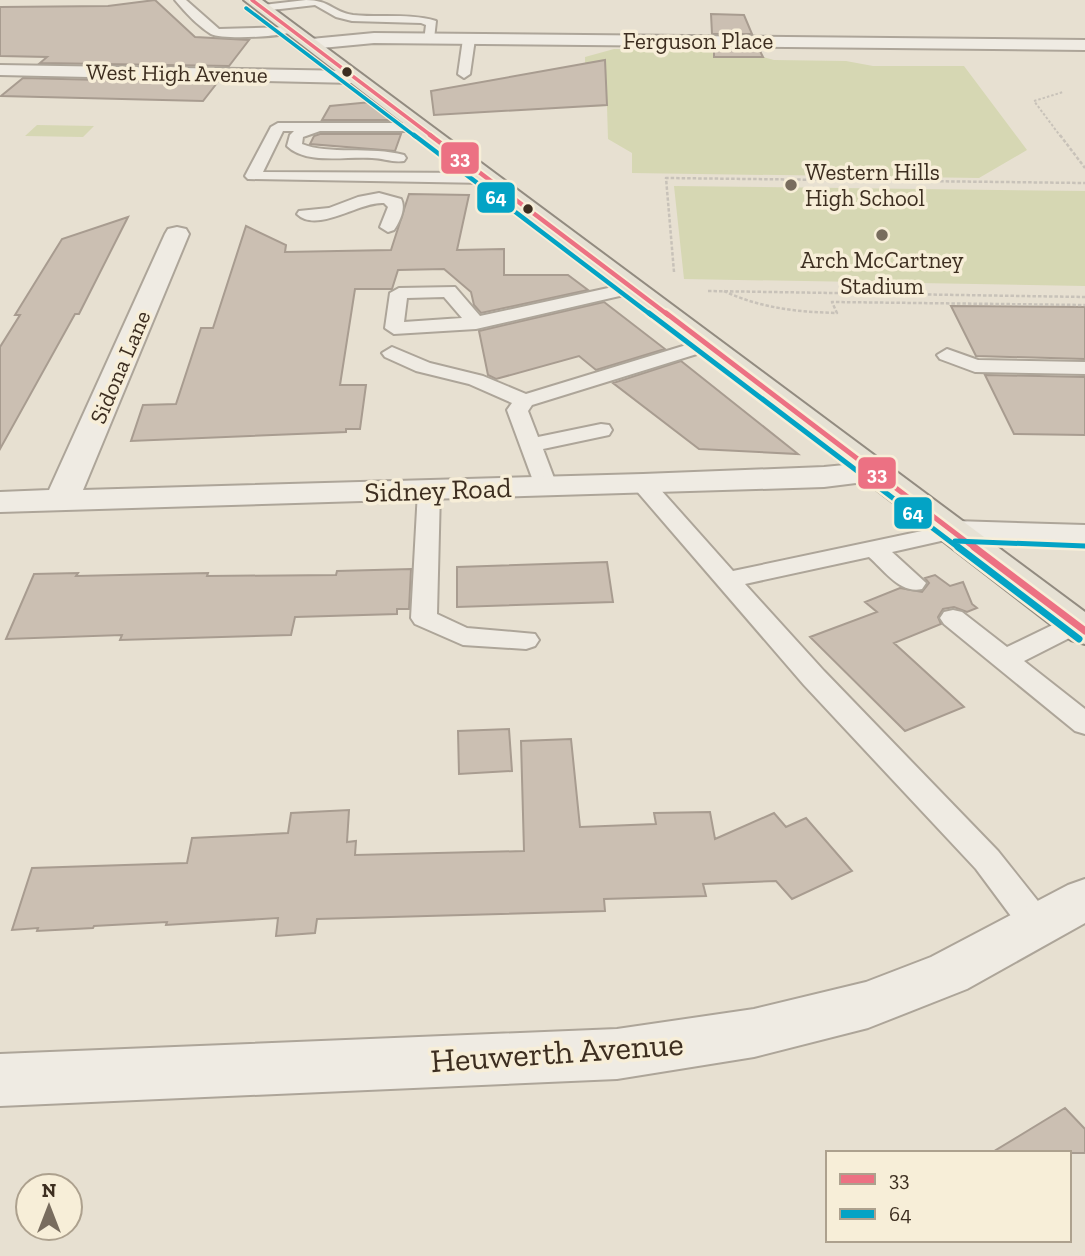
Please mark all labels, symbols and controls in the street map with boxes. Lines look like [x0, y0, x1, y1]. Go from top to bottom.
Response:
street label: Ferguson Place [623, 27, 773, 55]
street label: West High Avenue [86, 57, 268, 89]
unlabelled marker [340, 65, 354, 79]
line badge: 33 [440, 141, 480, 175]
text: 33 [450, 146, 470, 169]
place label: Western Hills High School [805, 158, 940, 212]
marker: Western Hills High School [783, 177, 799, 193]
line badge: 64 [476, 181, 516, 214]
text: 64 [485, 186, 507, 209]
unlabelled marker [521, 202, 535, 216]
marker: Arch McCartney Stadium [874, 227, 890, 243]
place label: Arch McCartney Stadium [801, 246, 964, 300]
street label: Sidona Lane [84, 306, 156, 428]
line badge: 33 [857, 456, 897, 490]
text: 33 [867, 462, 887, 485]
street label: Sidney Road [364, 471, 512, 509]
line badge: 64 [893, 496, 933, 530]
text: 64 [902, 502, 924, 525]
street label: Heuwerth Avenue [429, 1024, 685, 1080]
legend [826, 1151, 1071, 1242]
text: 33 [889, 1166, 910, 1191]
north arrow [14, 1172, 84, 1242]
text: N [42, 1179, 56, 1202]
text: 64 [889, 1201, 911, 1226]

